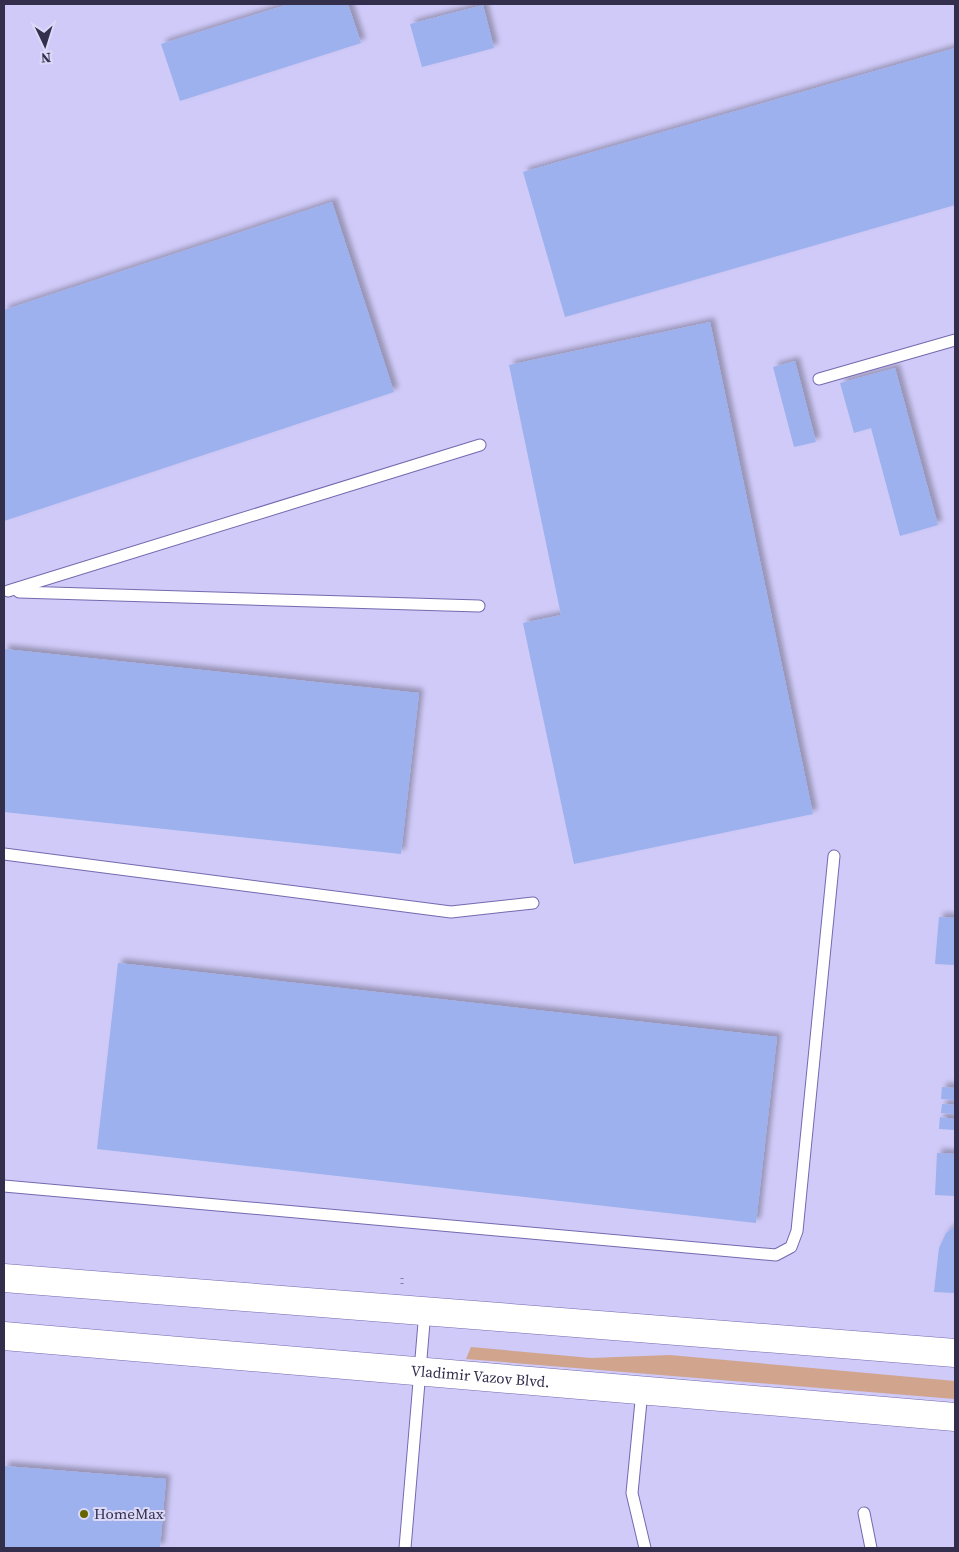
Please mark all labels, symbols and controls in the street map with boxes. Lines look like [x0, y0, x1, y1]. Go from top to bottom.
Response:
north arrow [20, 20, 70, 70]
text: N [40, 48, 52, 68]
street label: Vladimir Vazov Blvd. [410, 1360, 551, 1392]
place label: HomeMax [94, 1503, 164, 1524]
marker: HomeMax [78, 1508, 90, 1520]

